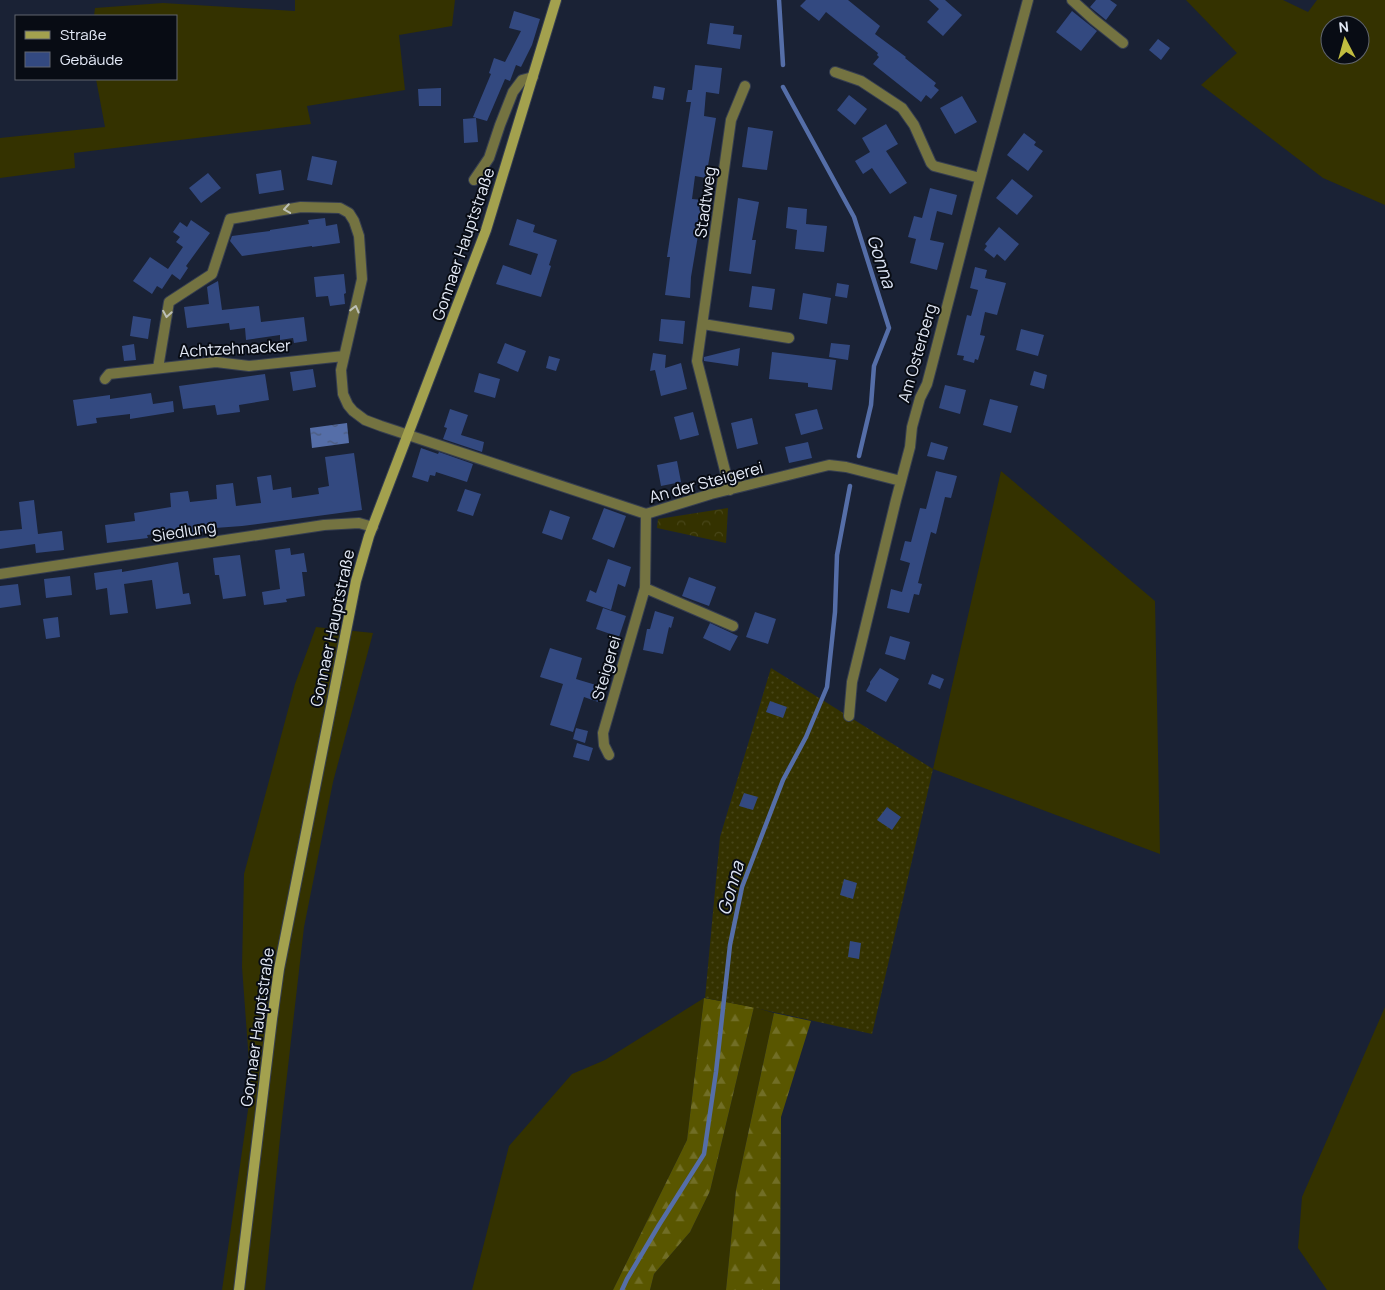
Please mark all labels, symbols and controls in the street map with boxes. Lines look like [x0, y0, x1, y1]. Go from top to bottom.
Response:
legend [15, 15, 178, 80]
north arrow [1320, 15, 1370, 65]
text: N [1338, 17, 1350, 37]
text: Straße [60, 24, 107, 45]
text: Gebäude [60, 49, 123, 70]
street label: Gonnaer Hauptstraße [427, 165, 499, 323]
street label: Stadtweg [689, 165, 721, 239]
one-way arrow [283, 203, 291, 214]
water label: Gonna [862, 231, 902, 292]
street label: Am Osterberg [892, 301, 942, 405]
one-way arrow [349, 304, 360, 313]
one-way arrow [163, 310, 173, 318]
street label: Achtzehnacker [179, 334, 292, 362]
street label: An der Steigerei [647, 456, 765, 508]
street label: Siedlung [150, 515, 218, 547]
street label: Gonnaer Hauptstraße [305, 547, 359, 709]
street label: Steigerei [586, 633, 626, 703]
water label: Gonna [711, 857, 749, 918]
street label: Gonnaer Hauptstraße [235, 946, 279, 1108]

